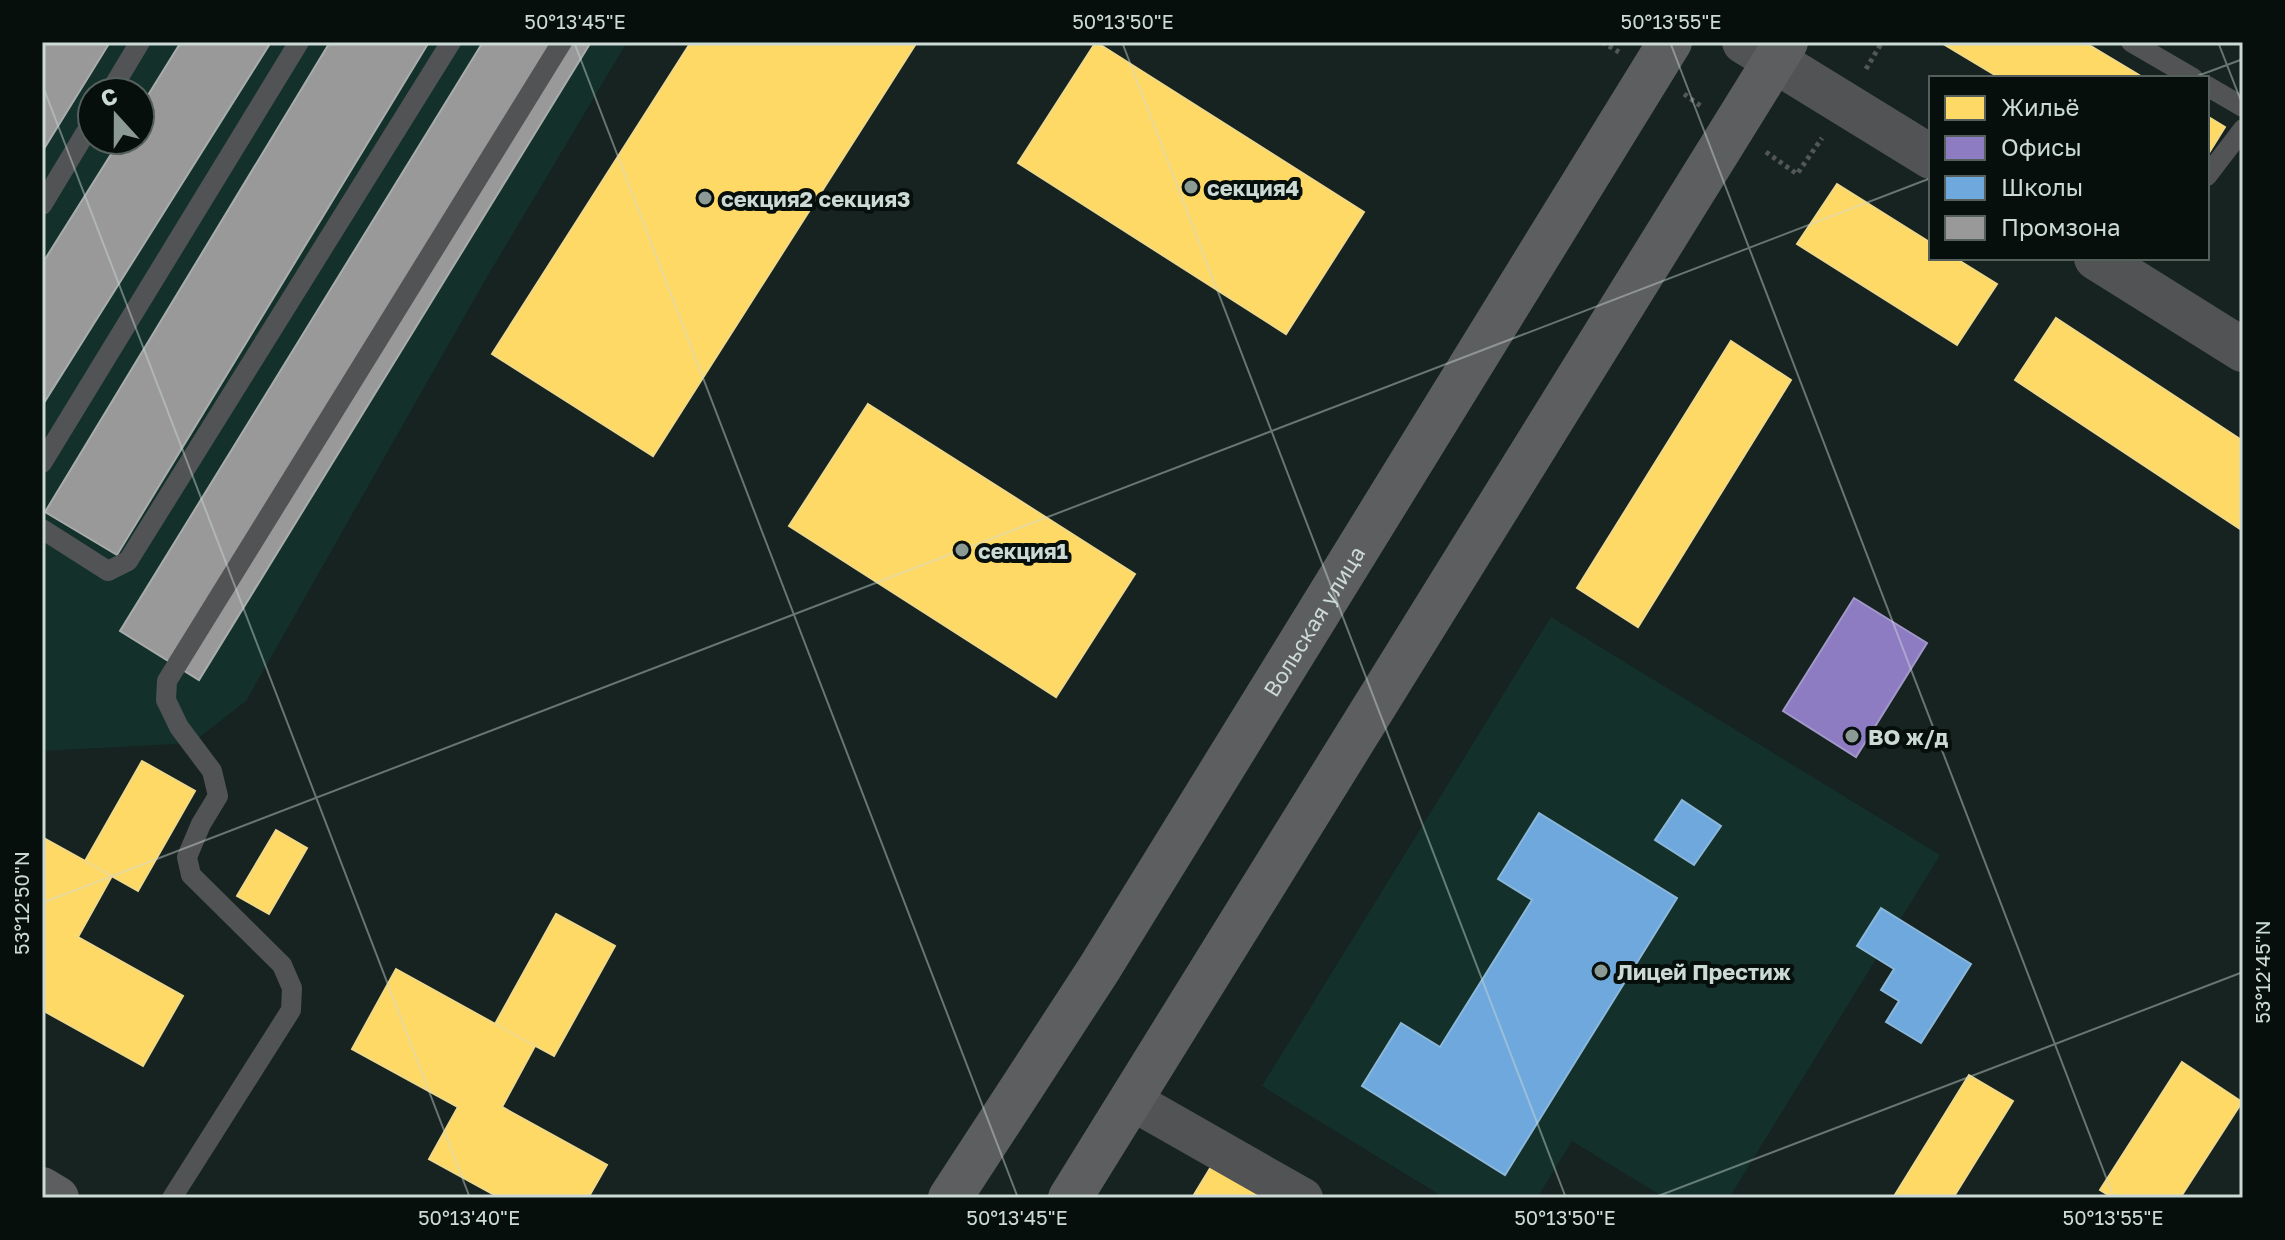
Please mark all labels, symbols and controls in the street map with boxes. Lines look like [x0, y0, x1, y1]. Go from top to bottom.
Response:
text: 50°13'45"E [524, 9, 626, 33]
text: 50°13'50"E [1072, 9, 1174, 33]
text: 50°13'55"E [1621, 9, 1721, 33]
north arrow [76, 76, 156, 156]
legend [1929, 76, 2209, 260]
text: С [97, 81, 121, 112]
text: Жильё [2001, 92, 2079, 121]
text: Офисы [2001, 132, 2082, 161]
text: Школы [2001, 172, 2083, 201]
place label: секция4 [1207, 174, 1299, 201]
marker: секция4 [1182, 178, 1200, 196]
place label: секция2 секция3 [721, 185, 910, 212]
marker: секция2 секция3 [696, 189, 714, 207]
text: Промзона [2001, 212, 2121, 241]
place label: секция1 [978, 537, 1068, 564]
marker: секция1 [953, 541, 971, 559]
street label: Вольская улица [1257, 541, 1370, 701]
place label: ВО ж/д [1868, 723, 1948, 750]
marker: ВО ж/д [1843, 727, 1861, 745]
text: 53°12'50"N [9, 851, 33, 955]
text: 53°12'45"N [2250, 920, 2274, 1024]
place label: Лицей Престиж [1617, 958, 1791, 985]
marker: Лицей Престиж [1592, 962, 1610, 980]
text: 50°13'40"E [418, 1205, 520, 1229]
text: 50°13'45"E [966, 1205, 1068, 1229]
text: 50°13'50"E [1514, 1205, 1616, 1229]
text: 50°13'55"E [2063, 1205, 2163, 1229]

